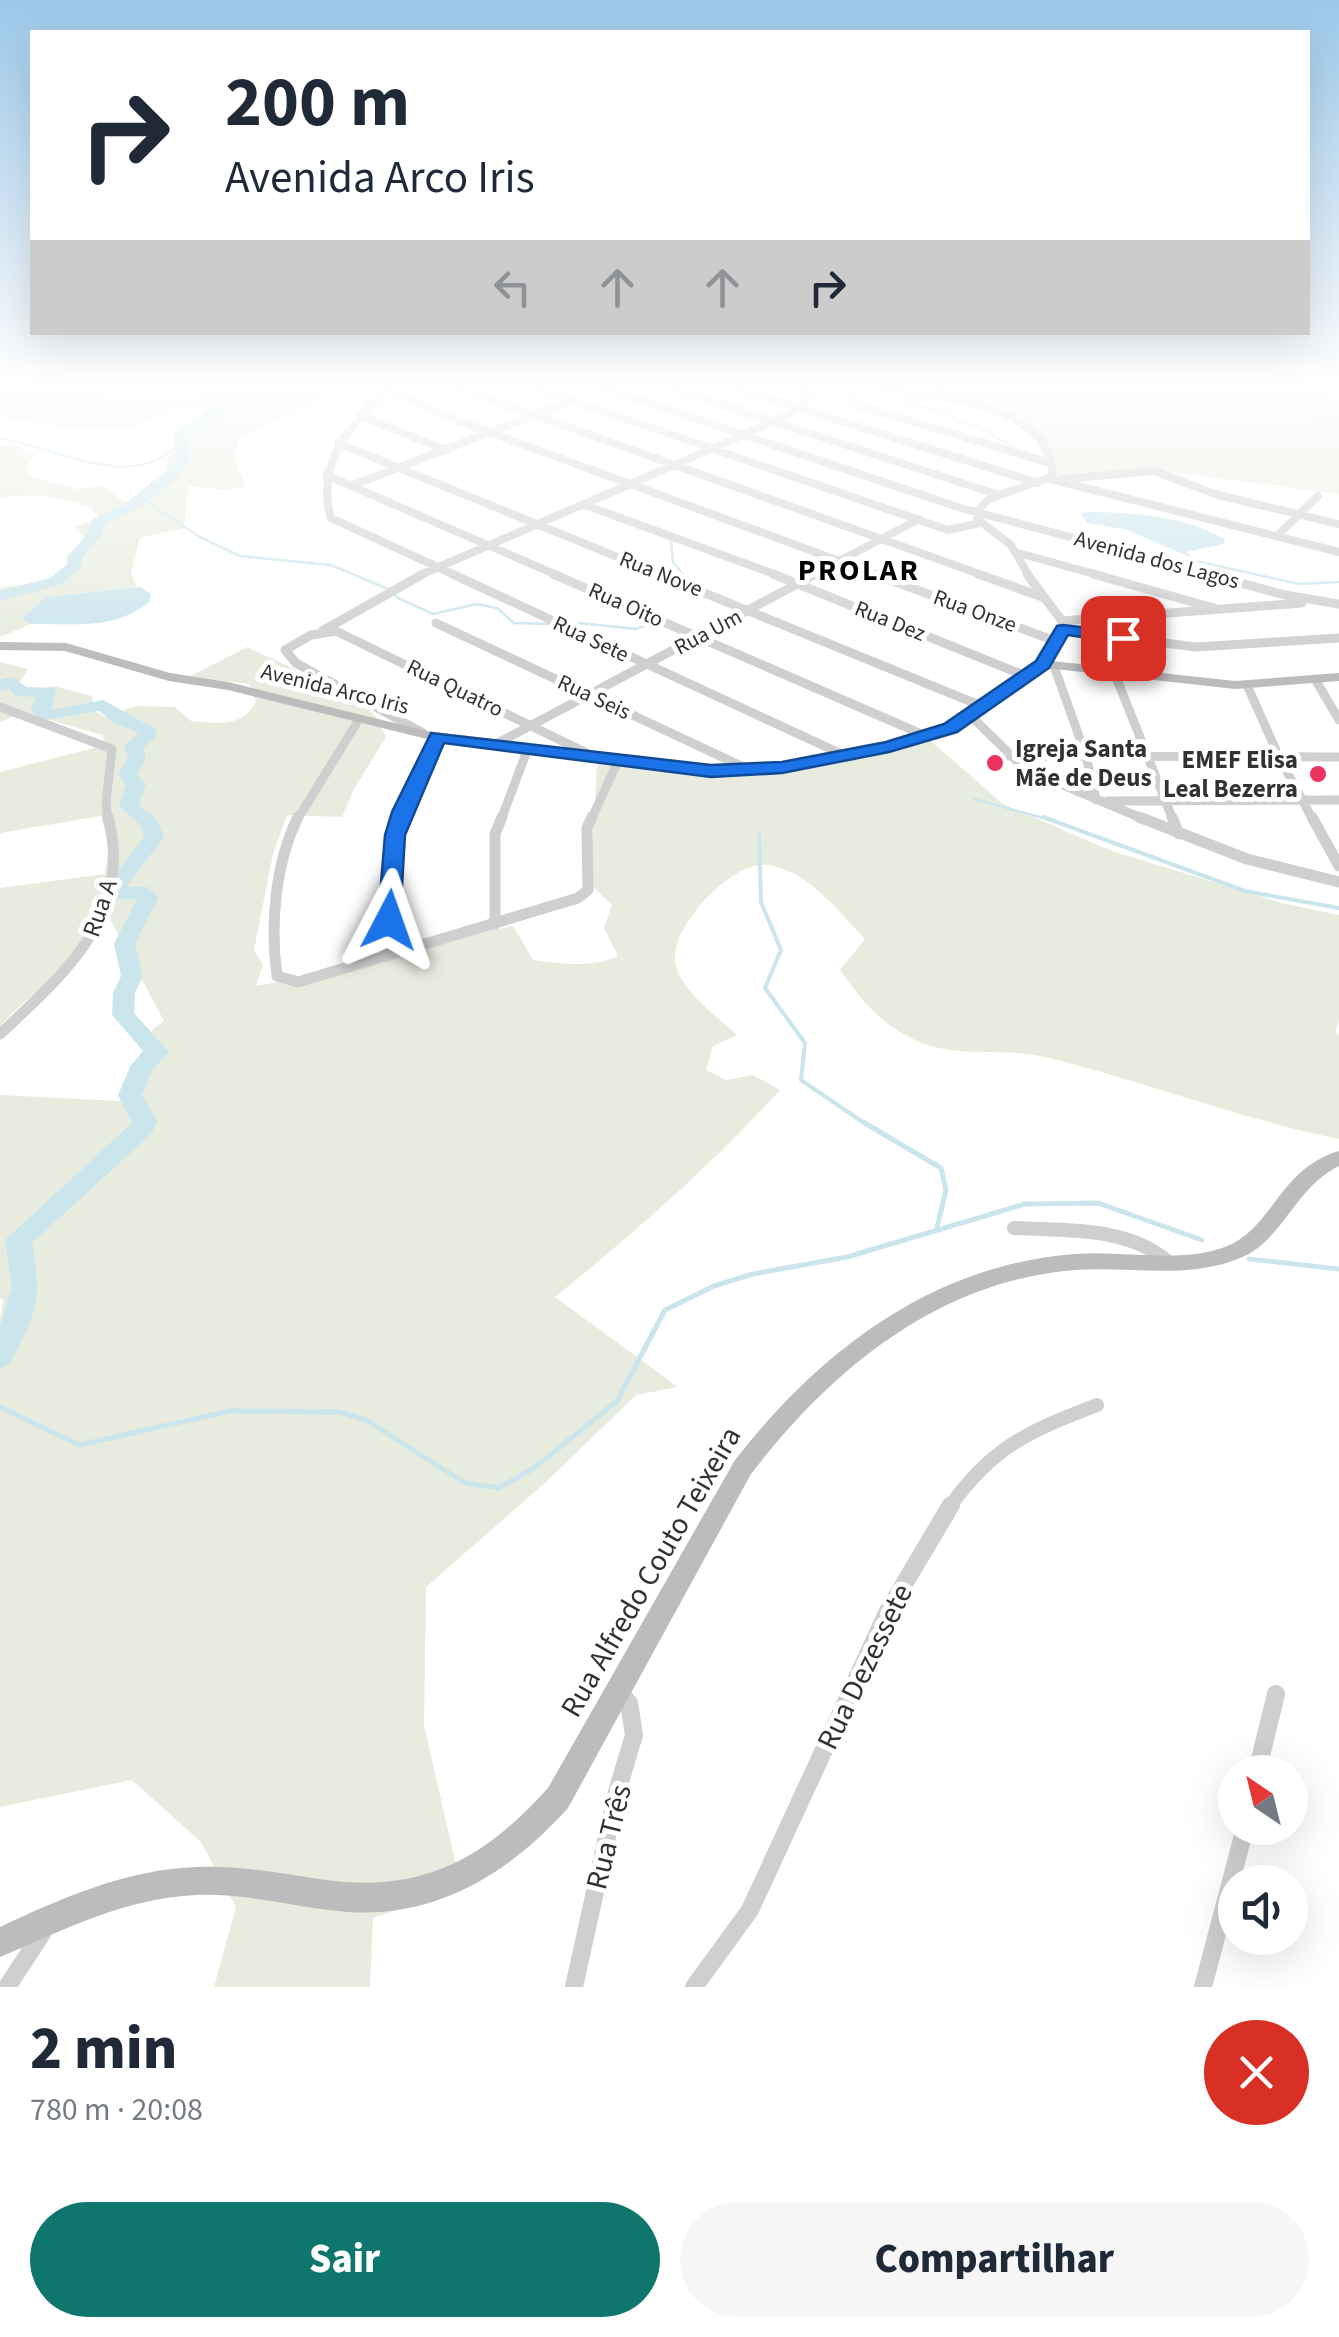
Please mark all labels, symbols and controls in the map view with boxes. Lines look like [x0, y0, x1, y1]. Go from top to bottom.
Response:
text: 200 m [225, 53, 410, 153]
icon: right [60, 70, 190, 200]
text: Avenida Arco Iris [225, 146, 535, 210]
icon: left [485, 260, 540, 315]
icon: ahead [590, 260, 645, 315]
icon: ahead [695, 260, 750, 315]
icon: right [800, 260, 855, 315]
street label: Avenida dos Lagos [1071, 523, 1243, 597]
street label: Rua Nove [615, 543, 707, 605]
district label: PROLAR [798, 549, 920, 592]
street label: Rua Oito [583, 574, 669, 636]
street label: Rua Onze [929, 581, 1021, 641]
street label: Rua Dez [850, 592, 930, 650]
pin [1081, 596, 1166, 681]
street label: Rua Um [669, 601, 747, 663]
street label: Rua Sete [548, 607, 634, 671]
icon: arrive [1096, 611, 1151, 666]
street label: Rua Quatro [401, 651, 509, 725]
street label: Avenida Arco Iris [258, 655, 412, 723]
street label: Rua Seis [552, 666, 636, 728]
place label: Igreja Santa Mãe de Deus [1015, 731, 1152, 796]
place label: EMEF Elisa Leal Bezerra [1163, 742, 1298, 807]
marker: Igreja Santa Mãe de Deus [984, 752, 1006, 774]
marker: EMEF Elisa Leal Bezerra [1307, 763, 1329, 785]
position arrow [337, 868, 441, 972]
street label: Rua A [73, 874, 127, 942]
street label: Rua Alfredo Couto Teixeira [550, 1419, 752, 1725]
street label: Rua Dezessete [806, 1577, 924, 1757]
north arrow [1218, 1755, 1308, 1845]
map controls [1218, 1755, 1308, 1955]
street label: Rua Três [575, 1780, 643, 1894]
button: sound [1218, 1865, 1308, 1955]
text: 2 min [30, 2007, 177, 2092]
button: close [1204, 2020, 1309, 2125]
text: 780 m · 20:08 [30, 2087, 203, 2133]
button: Sair [30, 2202, 660, 2317]
button: Compartilhar [680, 2202, 1309, 2317]

